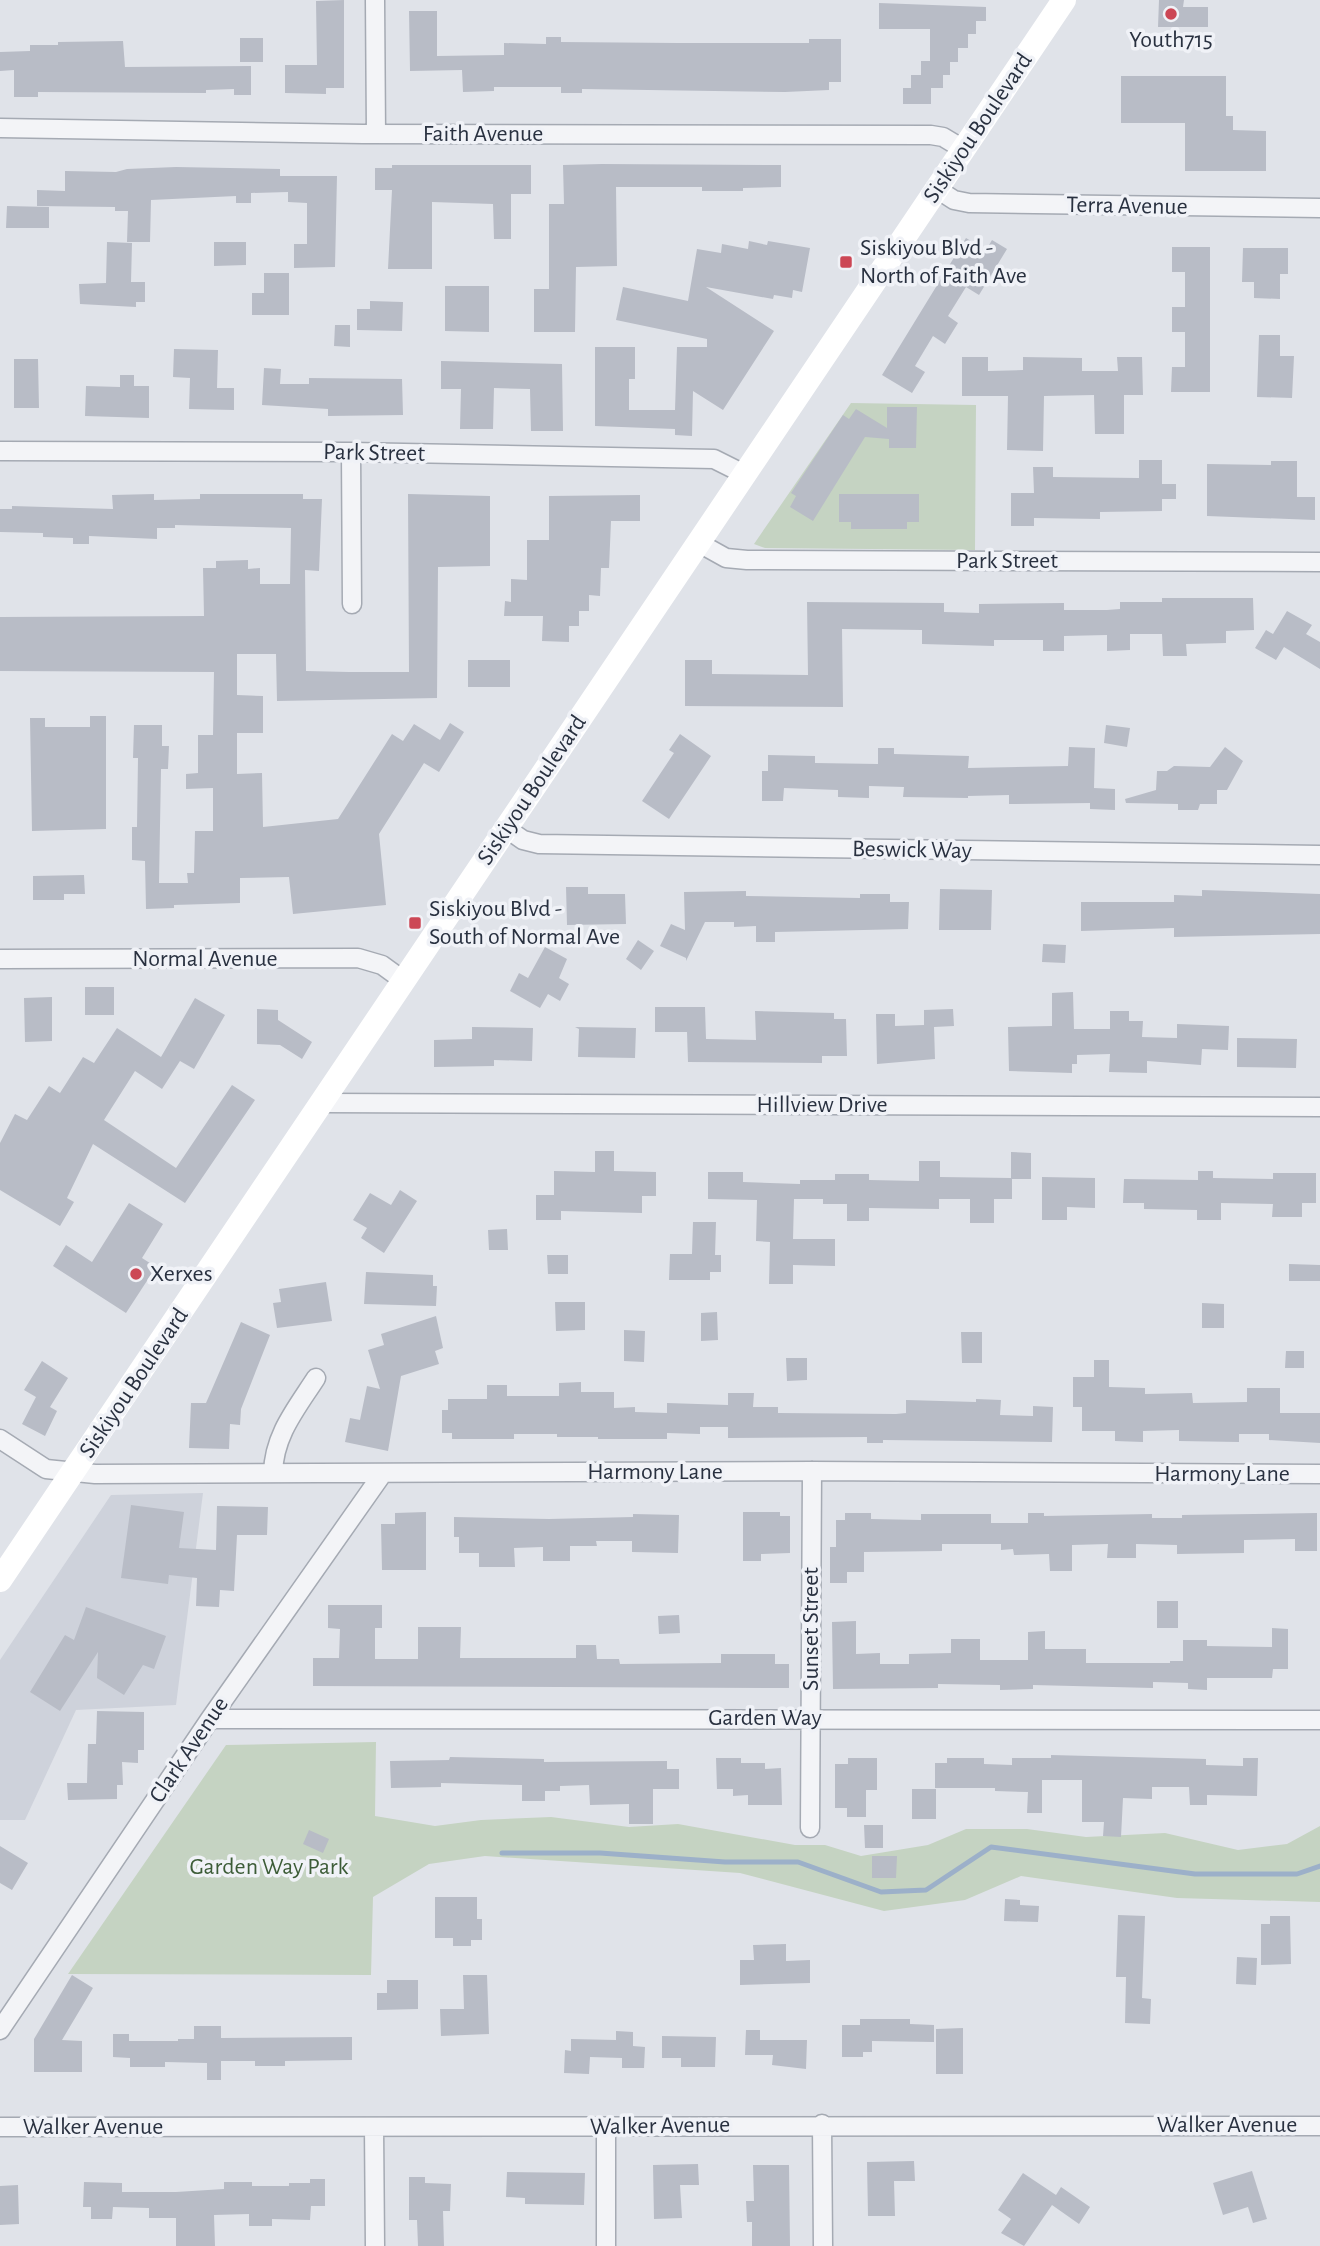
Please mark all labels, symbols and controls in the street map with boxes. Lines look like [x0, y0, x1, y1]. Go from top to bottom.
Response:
marker: Youth715 [1163, 6, 1179, 22]
place label: Youth715 [1129, 28, 1213, 52]
street label: Siskiyou Boulevard [919, 49, 1037, 207]
street label: Faith Avenue [423, 122, 543, 146]
street label: Terra Avenue [1066, 193, 1188, 219]
place label: Siskiyou Blvd - North of Faith Ave [860, 236, 1027, 288]
marker: Siskiyou Blvd - North of Faith Ave [838, 254, 854, 270]
street label: Park Street [323, 440, 425, 466]
street label: Park Street [956, 549, 1058, 573]
street label: Siskiyou Boulevard [473, 711, 591, 869]
street label: Beswick Way [852, 837, 972, 863]
place label: Siskiyou Blvd - South of Normal Ave [429, 897, 620, 949]
marker: Siskiyou Blvd - South of Normal Ave [407, 915, 423, 931]
street label: Normal Avenue [132, 947, 278, 971]
street label: Hillview Drive [756, 1093, 888, 1117]
place label: Xerxes [150, 1262, 213, 1286]
marker: Xerxes [128, 1266, 144, 1282]
street label: Siskiyou Boulevard [75, 1304, 193, 1462]
street label: Harmony Lane [587, 1460, 723, 1484]
street label: Harmony Lane [1154, 1462, 1290, 1486]
street label: Sunset Street [799, 1567, 823, 1691]
street label: Clark Avenue [145, 1693, 233, 1807]
street label: Garden Way [708, 1706, 822, 1730]
park label: Garden Way Park [189, 1855, 349, 1879]
street label: Walker Avenue [590, 2113, 730, 2139]
street label: Walker Avenue [1157, 2113, 1297, 2137]
street label: Walker Avenue [23, 2115, 163, 2139]

